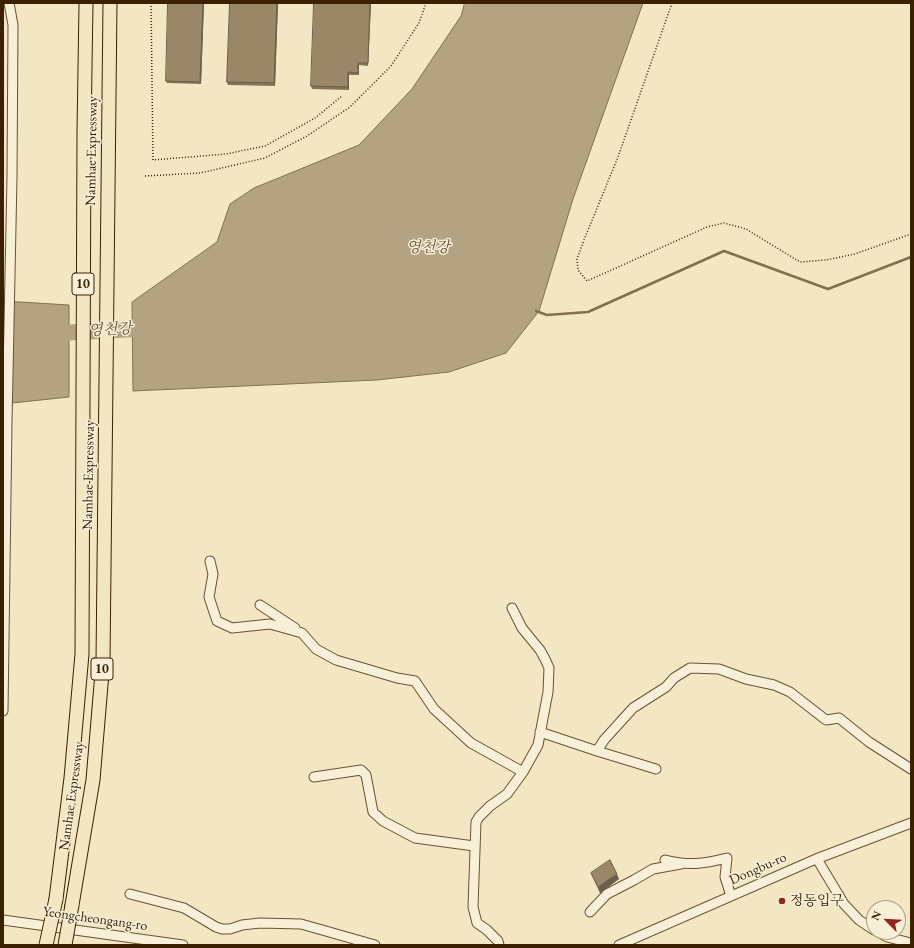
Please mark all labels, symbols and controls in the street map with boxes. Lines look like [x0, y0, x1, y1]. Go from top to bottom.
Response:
street label: Namhae Expressway [83, 96, 101, 206]
water label: 영천강 [406, 239, 450, 257]
road number: 10 [72, 273, 94, 295]
water label: 영천강 [88, 320, 132, 340]
street label: Namhae Expressway [80, 420, 98, 530]
road number: 10 [91, 658, 113, 680]
street label: Namhae Expressway [56, 740, 88, 852]
street label: Dongbu-ro [727, 849, 789, 889]
place label: 정동입구 [790, 893, 844, 909]
marker: 정동입구 [777, 896, 787, 906]
north arrow [866, 900, 906, 940]
street label: Yeongcheongang-ro [42, 903, 148, 935]
text: N [868, 909, 884, 922]

